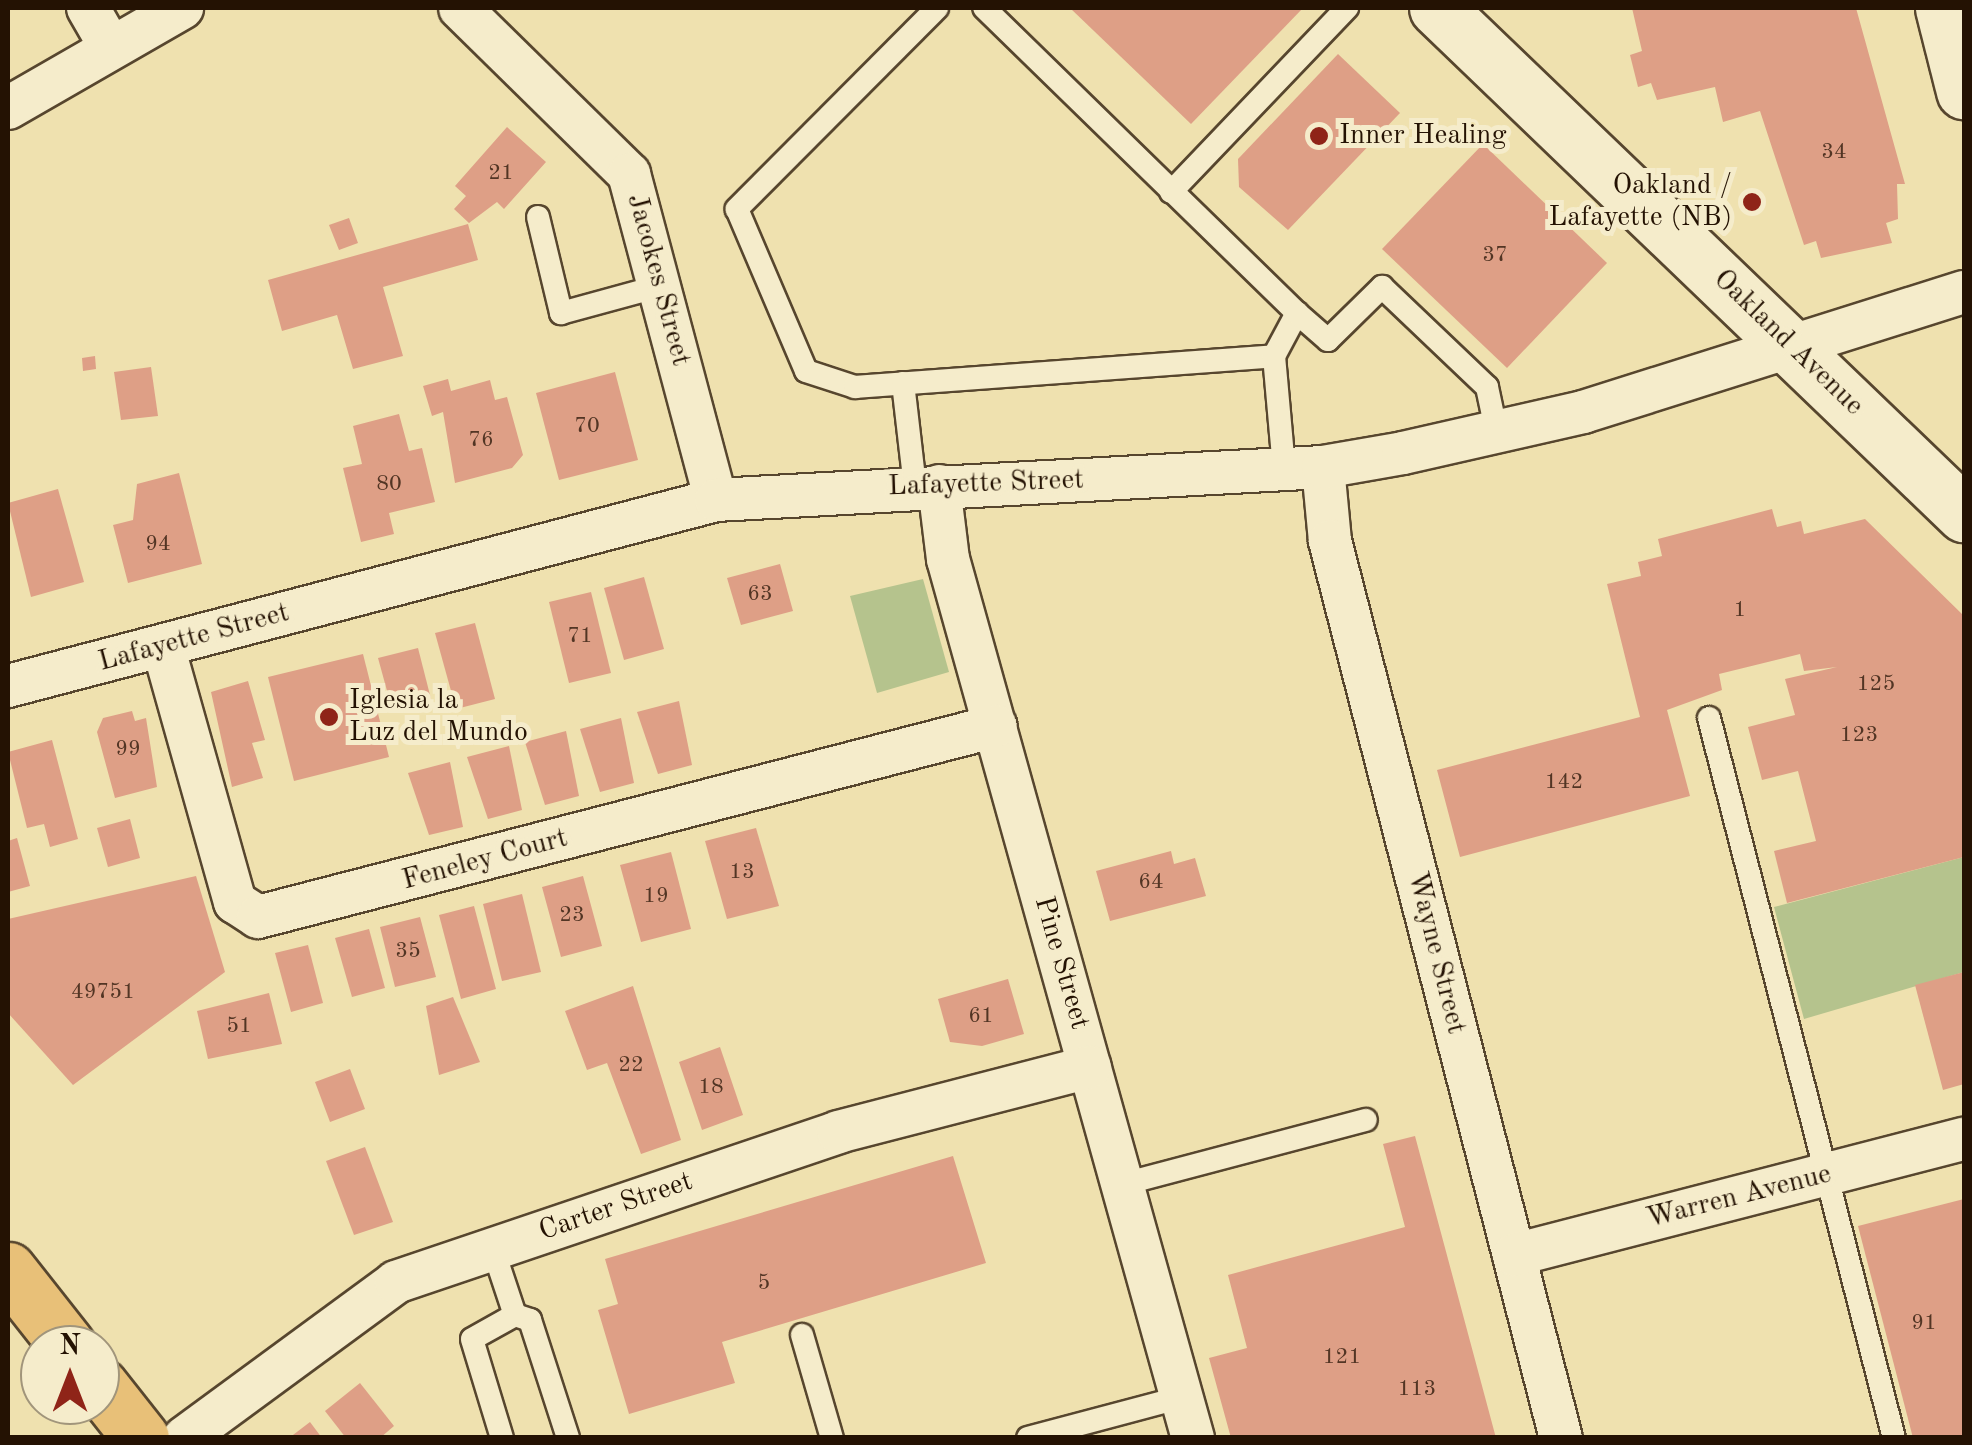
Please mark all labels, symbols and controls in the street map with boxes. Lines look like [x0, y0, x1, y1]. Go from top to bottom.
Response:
place label: Inner Healing [1339, 119, 1507, 153]
marker: Inner Healing [1308, 125, 1330, 147]
house number: 34 [1821, 140, 1847, 166]
house number: 21 [488, 161, 514, 187]
place label: Oakland / Lafayette (NB) [1548, 169, 1732, 235]
street label: Jacokes Street [619, 190, 697, 370]
marker: Oakland / Lafayette (NB) [1741, 191, 1763, 213]
house number: 37 [1482, 243, 1508, 269]
street label: Oakland Avenue [1706, 263, 1870, 423]
house number: 70 [574, 414, 600, 440]
house number: 76 [468, 428, 494, 454]
street label: Lafayette Street [887, 464, 1085, 504]
house number: 80 [376, 472, 402, 498]
house number: 94 [145, 532, 171, 558]
house number: 63 [747, 582, 773, 608]
street label: Lafayette Street [95, 596, 293, 680]
house number: 1 [1734, 598, 1746, 624]
house number: 71 [567, 624, 593, 650]
house number: 125 [1857, 672, 1895, 698]
place label: Iglesia la Luz del Mundo [349, 684, 528, 750]
marker: Iglesia la Luz del Mundo [318, 706, 340, 728]
house number: 123 [1840, 723, 1878, 749]
house number: 99 [115, 737, 141, 763]
house number: 142 [1545, 770, 1583, 796]
street label: Feneley Court [399, 822, 571, 898]
house number: 13 [729, 860, 755, 886]
street label: Wayne Street [1400, 868, 1472, 1038]
house number: 64 [1138, 870, 1164, 896]
house number: 19 [643, 884, 669, 910]
street label: Pine Street [1026, 893, 1096, 1033]
house number: 23 [559, 903, 585, 929]
house number: 35 [395, 939, 421, 965]
house number: 49751 [71, 980, 135, 1006]
house number: 61 [968, 1004, 994, 1030]
house number: 51 [226, 1014, 252, 1040]
house number: 22 [618, 1053, 644, 1079]
house number: 18 [698, 1075, 724, 1101]
street label: Warren Avenue [1643, 1158, 1835, 1236]
street label: Carter Street [535, 1165, 697, 1249]
house number: 5 [758, 1271, 770, 1297]
house number: 91 [1911, 1311, 1937, 1337]
north arrow [20, 1325, 120, 1425]
text: N [59, 1333, 81, 1361]
house number: 121 [1323, 1345, 1361, 1371]
house number: 113 [1398, 1377, 1436, 1403]

